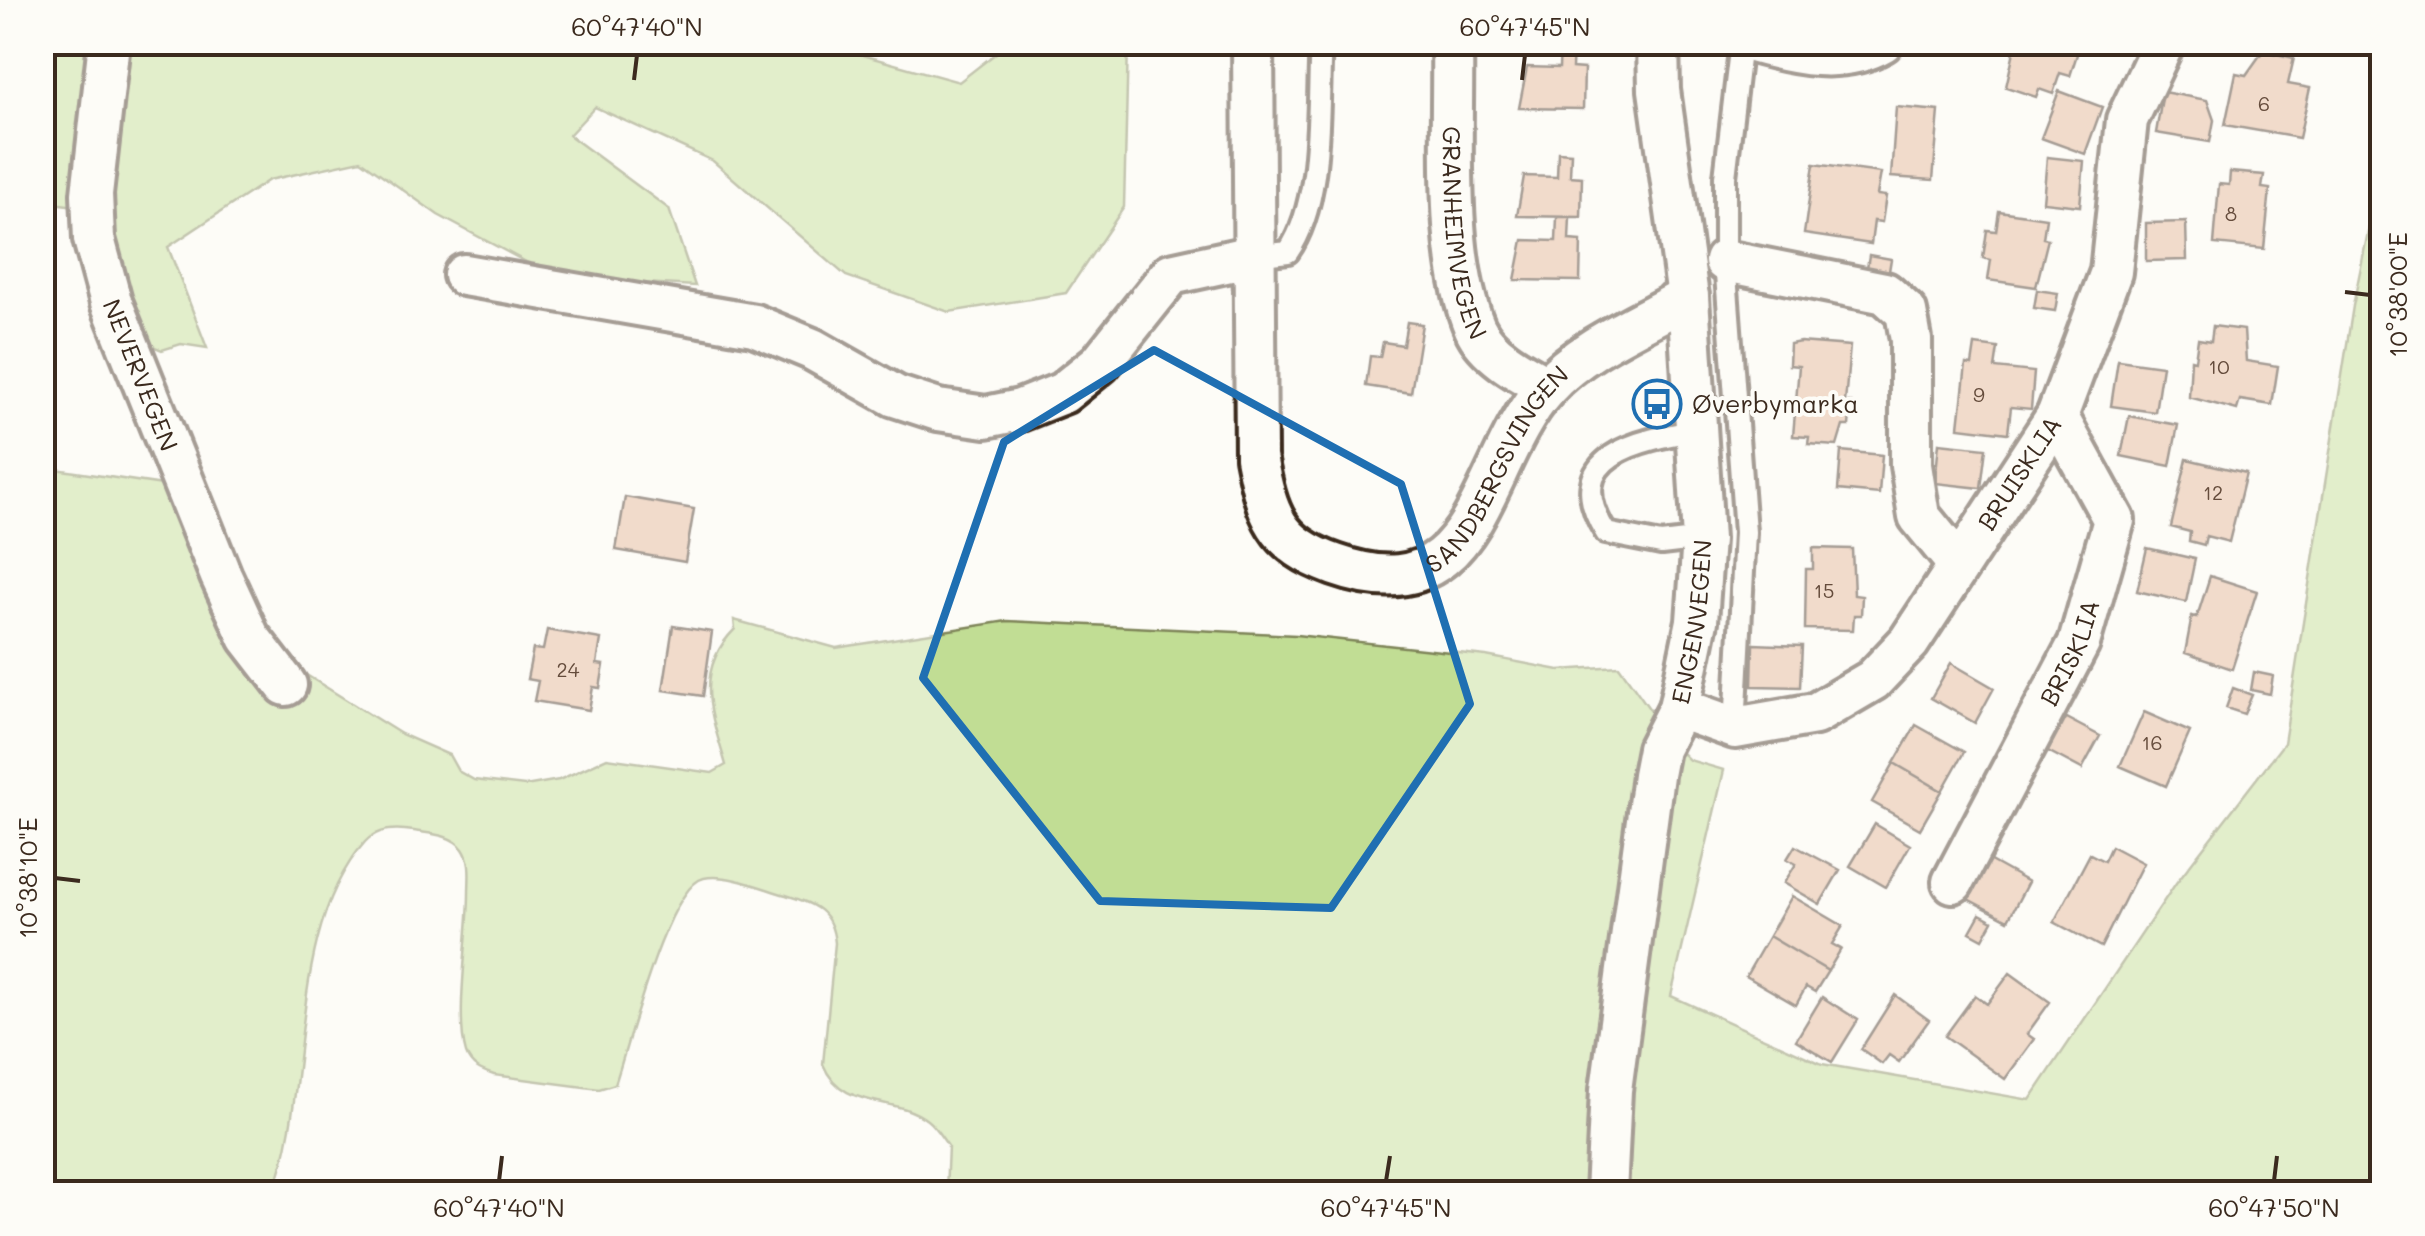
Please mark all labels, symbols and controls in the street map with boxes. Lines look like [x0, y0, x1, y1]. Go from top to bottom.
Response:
text: 60°47'40"N [571, 10, 703, 42]
text: 60°47'45"N [1460, 10, 1590, 42]
house number: 6 [2258, 90, 2270, 116]
street label: GRANHEIMVEGEN [1437, 126, 1495, 344]
house number: 8 [2225, 200, 2237, 226]
text: 10°38'00"E [2381, 232, 2413, 358]
street label: NEVERVEGEN [96, 294, 186, 455]
house number: 10 [2208, 353, 2230, 379]
street label: SANDBERGSVINGEN [1419, 358, 1574, 579]
bus stop icon: Øverbymarka [1631, 378, 1683, 430]
house number: 9 [1973, 381, 1985, 407]
place label: Øverbymarka [1692, 387, 1859, 420]
street label: BRUISKLIA [1970, 410, 2068, 536]
house number: 12 [2203, 479, 2223, 505]
street label: ENGENVEGEN [1663, 538, 1718, 706]
house number: 15 [1814, 577, 1834, 603]
street label: BRISKLIA [2032, 596, 2106, 711]
house number: 24 [557, 656, 580, 682]
house number: 16 [2141, 729, 2163, 755]
text: 10°38'10"E [11, 817, 43, 939]
text: 60°47'40"N [433, 1191, 565, 1223]
text: 60°47'45"N [1321, 1191, 1451, 1223]
text: 60°47'50"N [2208, 1191, 2340, 1223]

